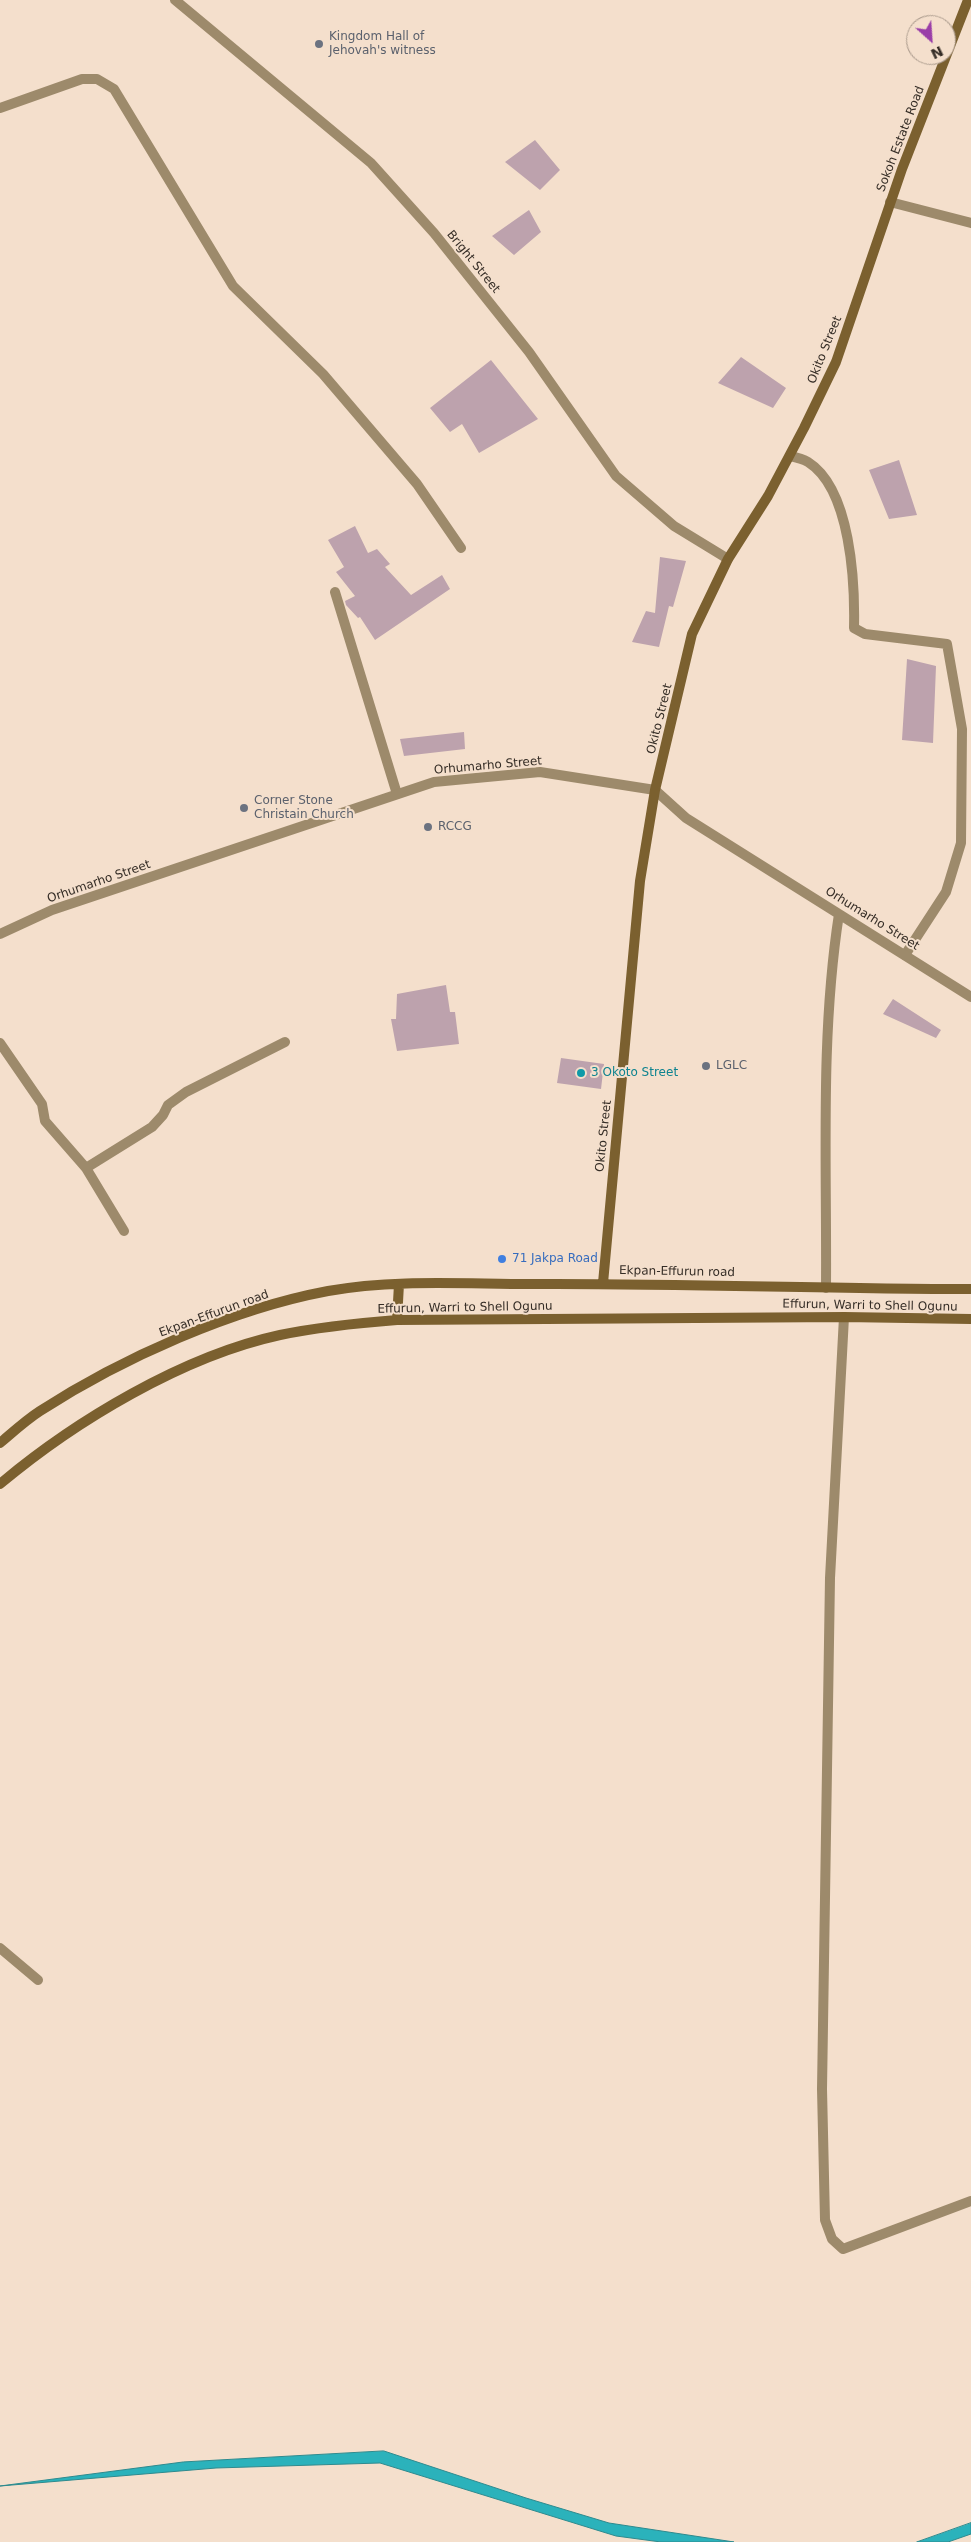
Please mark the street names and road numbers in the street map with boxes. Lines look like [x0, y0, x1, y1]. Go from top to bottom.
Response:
street label: Sokoh Estate Road [874, 84, 928, 194]
street label: Bright Street [443, 228, 503, 296]
street label: Okito Street [805, 314, 845, 386]
street label: Okito Street [644, 682, 676, 756]
street label: Orhumarho Street [433, 754, 543, 778]
street label: Orhumarho Street [45, 858, 153, 906]
street label: Orhumarho Street [822, 884, 922, 954]
street label: Okito Street [593, 1099, 615, 1173]
street label: Ekpan-Effurun road [619, 1264, 735, 1280]
street label: Ekpan-Effurun road [157, 1287, 271, 1341]
street label: Effurun, Warri to Shell Ogunu [782, 1297, 958, 1315]
street label: Effurun, Warri to Shell Ogunu [377, 1299, 553, 1317]

